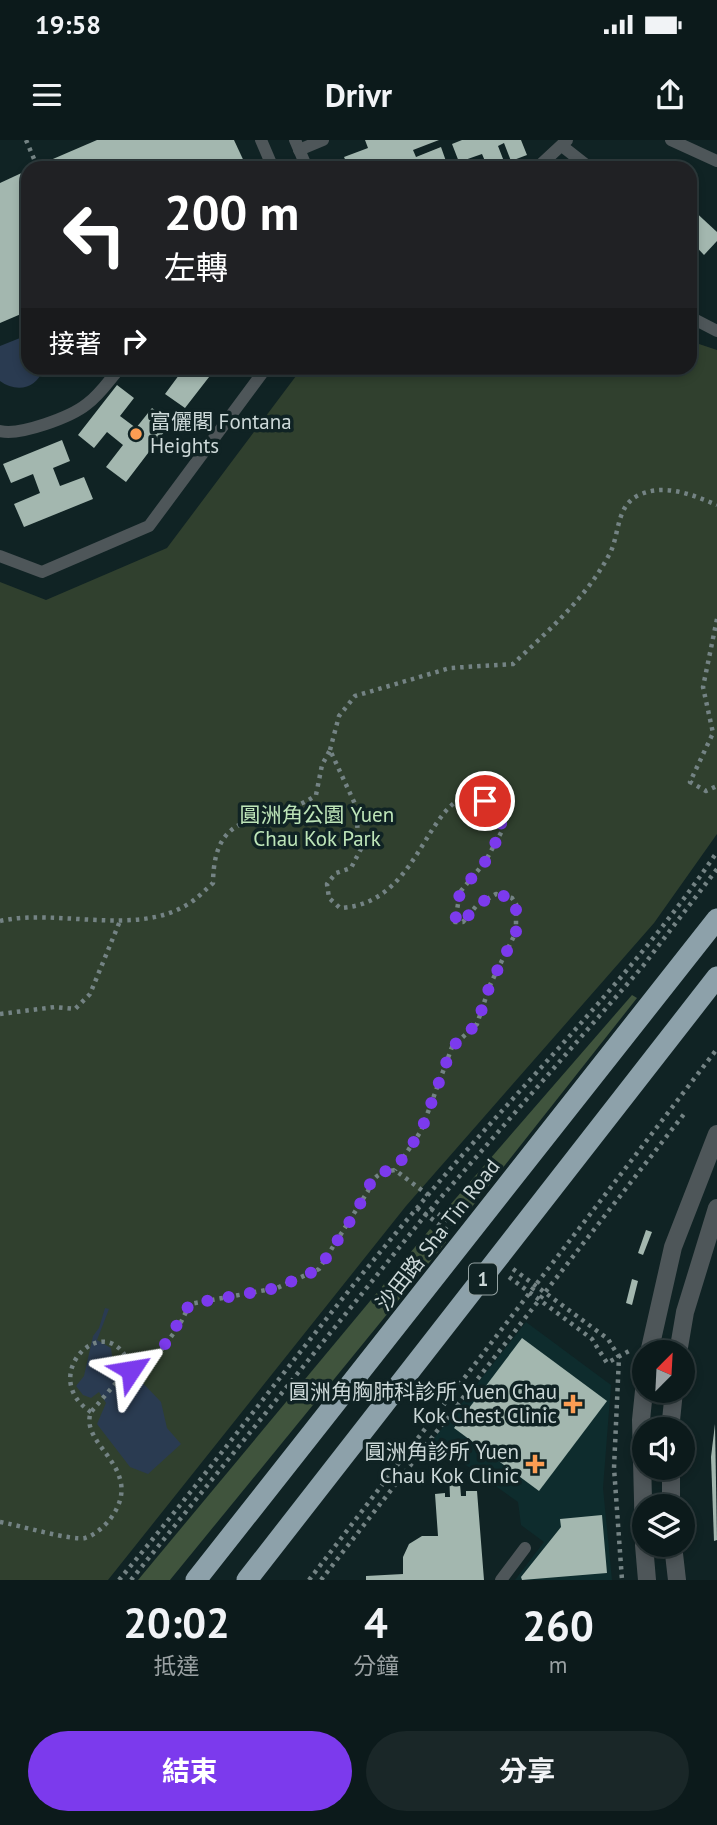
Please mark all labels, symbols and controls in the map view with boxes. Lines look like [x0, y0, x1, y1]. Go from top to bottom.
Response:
text: 19:58 [35, 8, 101, 41]
text: Drivr [325, 74, 392, 116]
icon: menu [28, 76, 66, 114]
icon: share [651, 76, 689, 114]
text: 200 m [164, 180, 299, 244]
icon: left [49, 189, 140, 280]
text: 左轉 [164, 246, 228, 288]
icon: right [115, 322, 153, 360]
text: 接著 [49, 327, 101, 360]
place label: 富儷閣 Fontana Heights [150, 408, 292, 459]
marker: 富儷閣 Fontana Heights [128, 426, 144, 442]
pin [455, 771, 515, 831]
icon: arrive [466, 782, 504, 820]
park label: 圓洲角公園 Yuen Chau Kok Park [240, 801, 394, 852]
street label: 沙田路 Sha Tin Road [370, 1153, 505, 1316]
road number: 1 [469, 1264, 497, 1294]
position arrow [94, 1333, 168, 1407]
north arrow [632, 1340, 695, 1404]
map controls [632, 1340, 695, 1557]
place label: 圓洲角胸肺科診所 Yuen Chau Kok Chest Clinic [289, 1378, 557, 1429]
marker: 圓洲角胸肺科診所 Yuen Chau Kok Chest Clinic [563, 1394, 583, 1414]
button: sound [632, 1417, 695, 1480]
place label: 圓洲角診所 Yuen Chau Kok Clinic [365, 1438, 519, 1489]
marker: 圓洲角診所 Yuen Chau Kok Clinic [525, 1454, 545, 1474]
button: layers [632, 1494, 695, 1557]
text: 20:02 [123, 1595, 230, 1650]
text: 4 [364, 1595, 388, 1650]
text: 260 [522, 1598, 594, 1653]
text: m [549, 1650, 567, 1679]
text: 抵達 [154, 1651, 200, 1680]
text: 分鐘 [353, 1651, 399, 1680]
button: 結束 [28, 1731, 352, 1811]
button: 分享 [366, 1731, 689, 1811]

